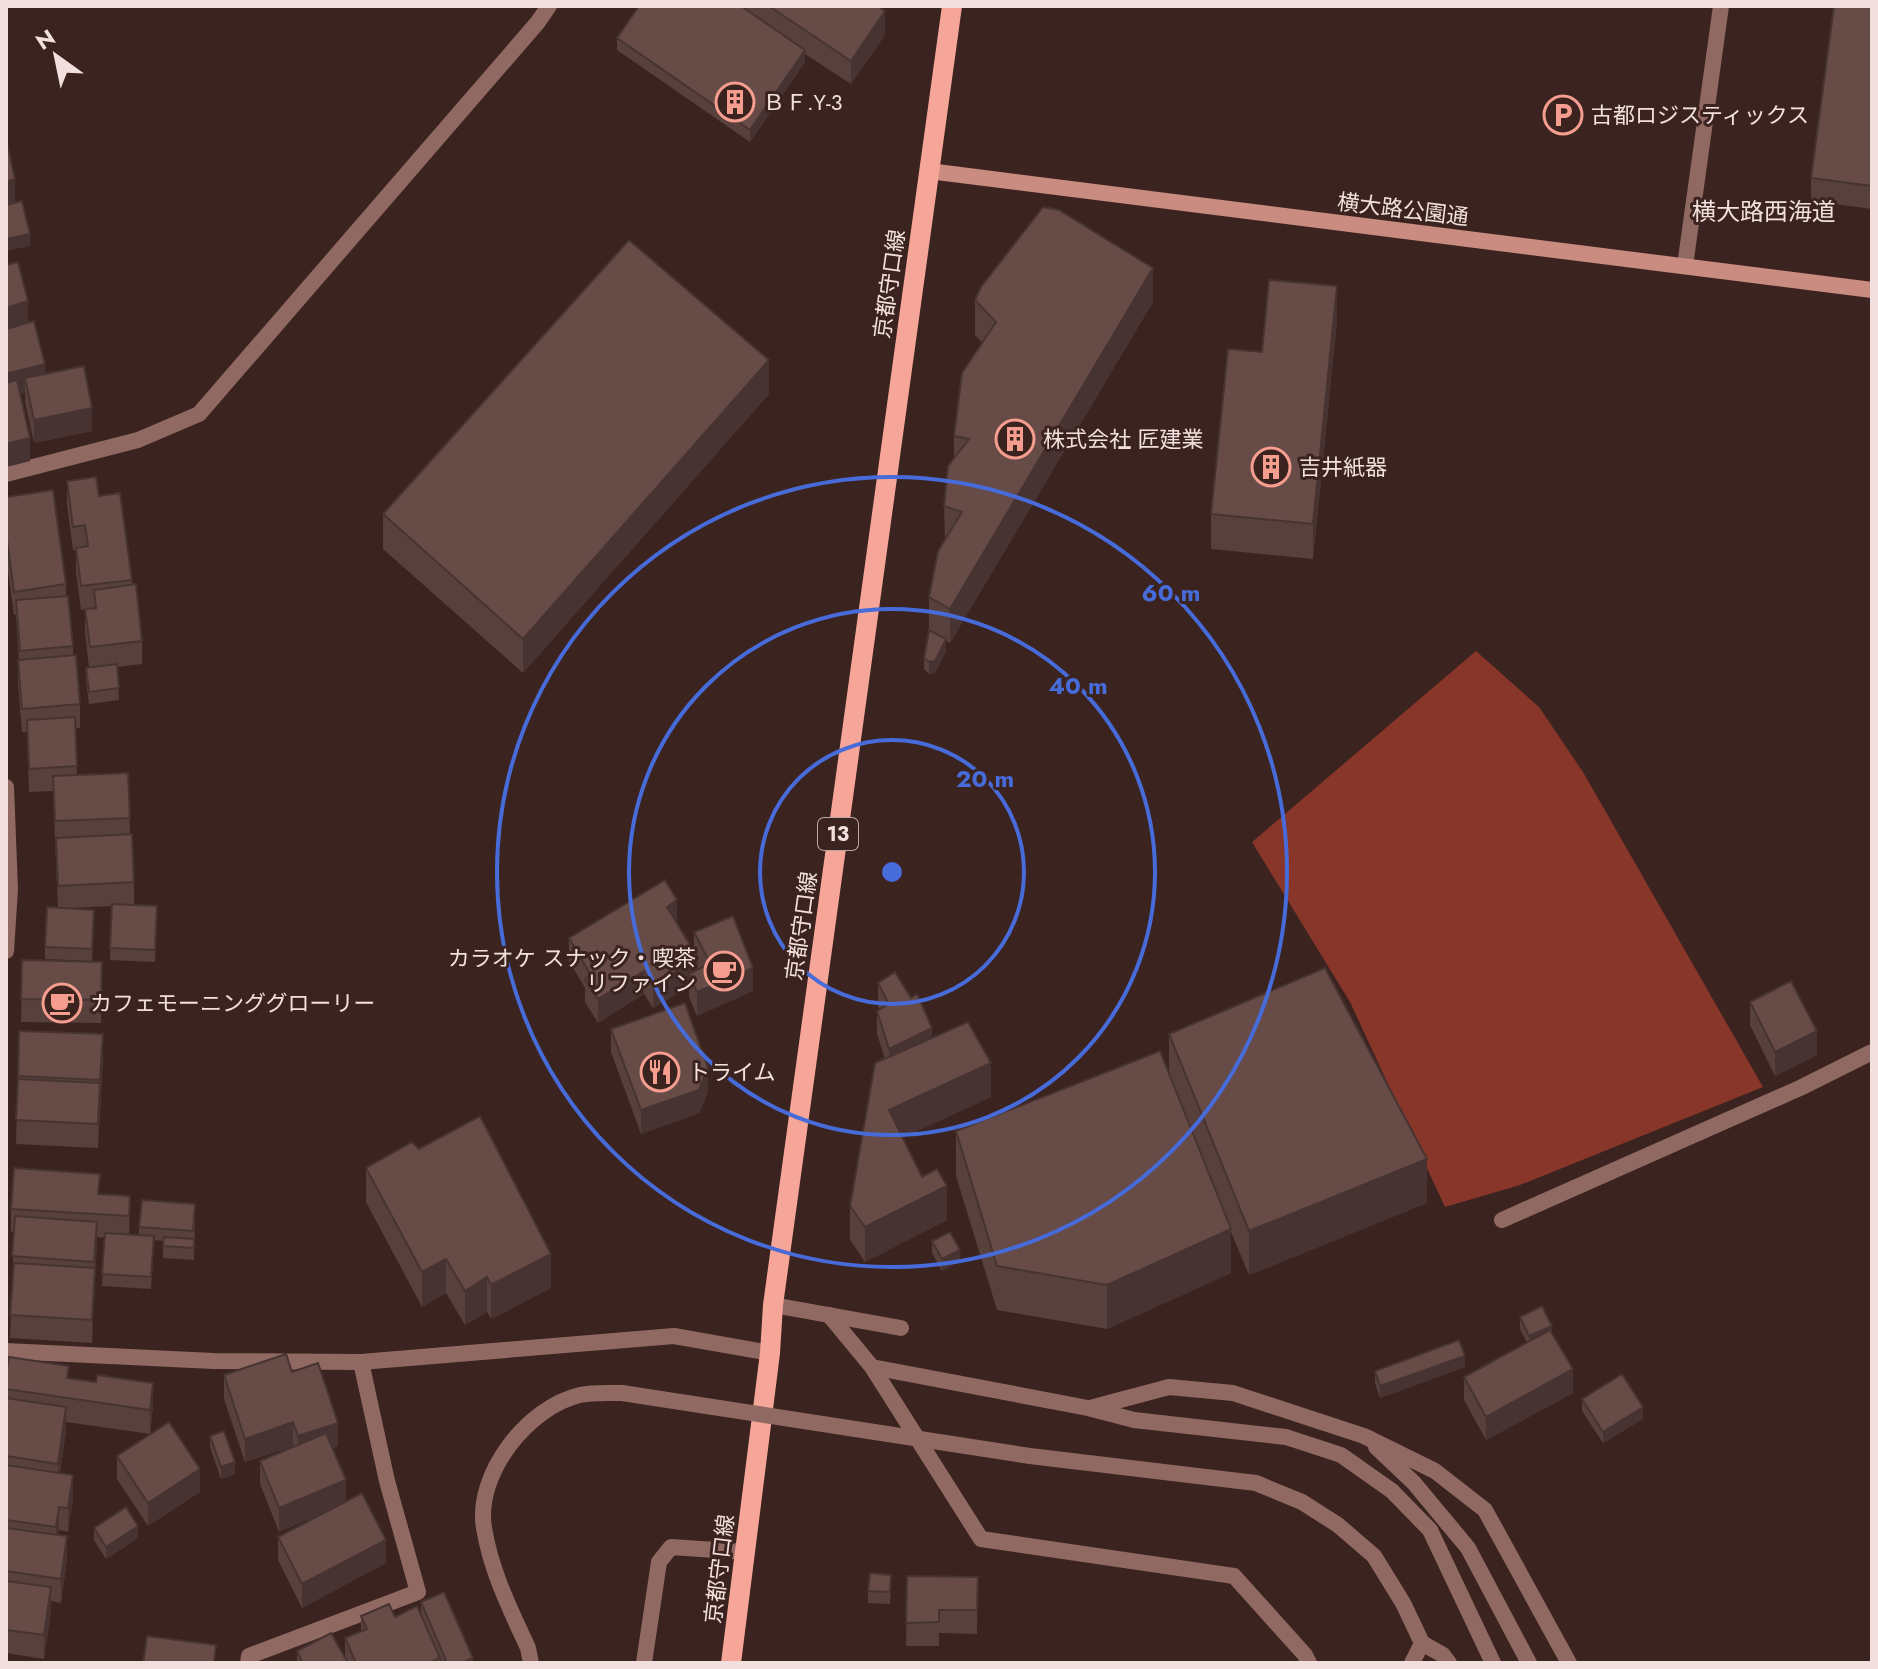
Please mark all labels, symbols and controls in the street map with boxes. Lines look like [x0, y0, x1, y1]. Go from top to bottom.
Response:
north arrow [16, 16, 96, 96]
text: N [29, 21, 61, 57]
building icon: ＢＦ.Y-3 [714, 81, 756, 123]
place label: ＢＦ.Y-3 [763, 86, 843, 118]
parking icon: 古都ロジスティックス [1542, 94, 1584, 136]
place label: 古都ロジスティックス [1591, 99, 1809, 131]
street label: 横大路公園通 [1336, 185, 1470, 233]
district label: 横大路西海道 [1692, 194, 1836, 229]
street label: 京都守口線 [866, 227, 912, 341]
building icon: 株式会社 匠建業 [994, 418, 1036, 460]
place label: 株式会社 匠建業 [1043, 423, 1204, 455]
building icon: 吉井紙器 [1250, 446, 1292, 488]
place label: 吉井紙器 [1299, 451, 1387, 483]
text: 60 m [1142, 575, 1200, 610]
text: 40 m [1048, 668, 1108, 703]
text: 20 m [956, 761, 1014, 796]
road number: 13 [818, 818, 858, 850]
centre of rings [878, 858, 906, 886]
street label: 京都守口線 [778, 869, 824, 983]
place label: カラオケ スナック・喫茶 リファイン [448, 942, 696, 999]
cafe icon: カラオケ スナック・喫茶 リファイン [703, 950, 745, 992]
cafe icon: カフェモーニンググローリー [41, 982, 83, 1024]
place label: カフェモーニンググローリー [90, 987, 376, 1019]
restaurant icon: トライム [639, 1051, 681, 1093]
place label: トライム [688, 1056, 776, 1088]
street label: 京都守口線 [696, 1512, 742, 1626]

